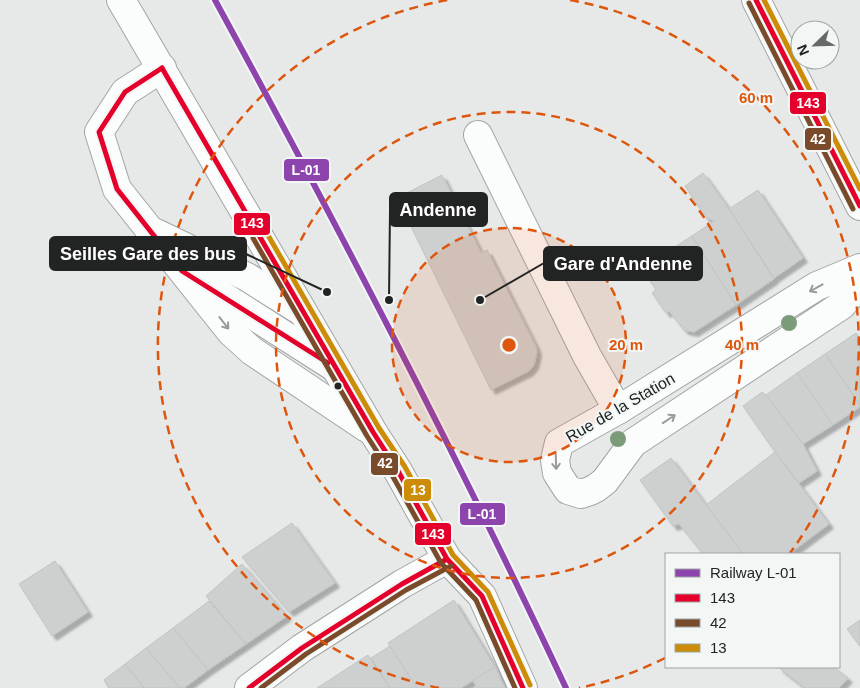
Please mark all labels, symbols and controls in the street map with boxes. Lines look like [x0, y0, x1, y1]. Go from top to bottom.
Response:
north arrow [790, 20, 840, 70]
text: N [794, 42, 812, 58]
text: 60 m [739, 89, 773, 106]
line badge: 143 [789, 91, 827, 115]
text: 143 [796, 95, 820, 111]
line badge: 42 [804, 127, 832, 151]
text: 42 [810, 131, 826, 147]
line badge: L-01 [283, 158, 330, 182]
text: L-01 [292, 162, 321, 178]
callout: Andenne [390, 193, 487, 226]
text: Andenne [399, 200, 477, 220]
line badge: 143 [233, 212, 271, 236]
text: 143 [240, 215, 264, 231]
callout: Seilles Gare des bus [50, 237, 246, 270]
text: Seilles Gare des bus [60, 244, 236, 264]
callout: Gare d'Andenne [544, 247, 702, 280]
text: Gare d'Andenne [554, 254, 692, 274]
one-way arrow [808, 283, 823, 293]
one-way arrow [218, 316, 229, 329]
centre of rings [500, 336, 518, 354]
text: 20 m [609, 336, 643, 353]
text: 40 m [725, 336, 759, 353]
street label: Rue de la Station [563, 369, 678, 445]
unlabelled marker [333, 381, 343, 391]
one-way arrow [661, 414, 675, 424]
line badge: 42 [370, 452, 399, 476]
one-way arrow [552, 454, 561, 470]
text: 42 [377, 455, 393, 471]
line badge: 13 [403, 478, 432, 502]
text: 13 [410, 482, 426, 498]
line badge: L-01 [459, 502, 506, 526]
text: L-01 [468, 506, 497, 522]
line badge: 143 [414, 522, 452, 546]
text: 143 [421, 526, 445, 542]
legend [665, 553, 840, 668]
text: Railway L-01 [710, 564, 797, 581]
text: 143 [710, 589, 735, 606]
text: 42 [710, 614, 727, 631]
text: 13 [710, 639, 727, 656]

